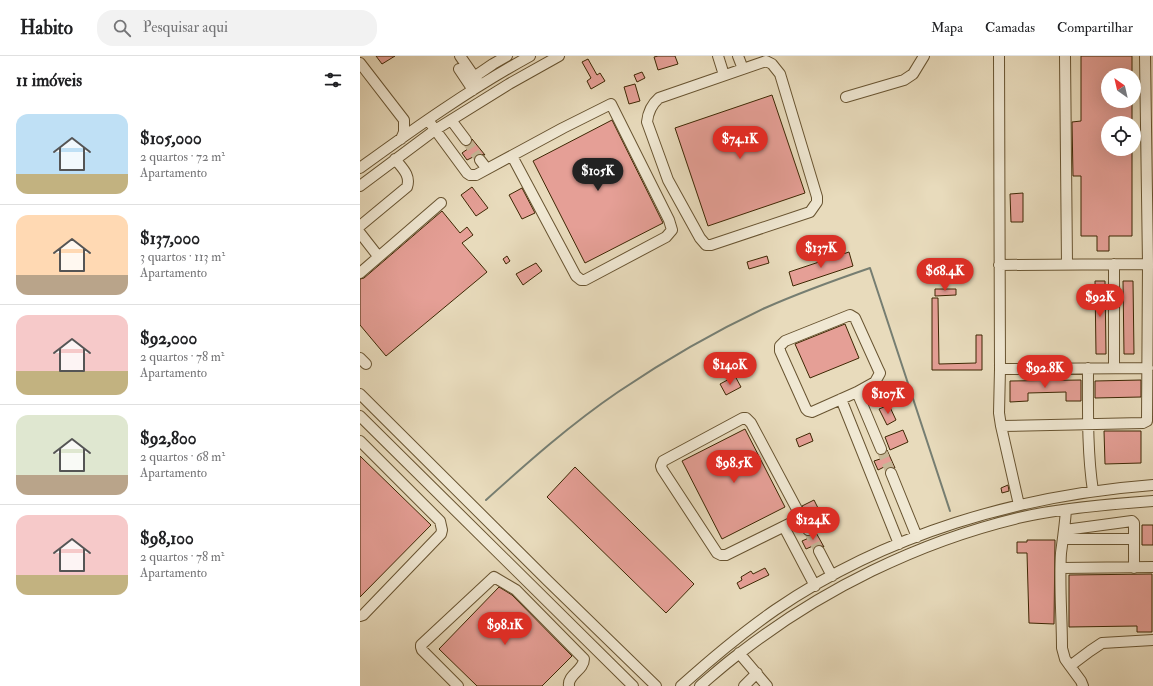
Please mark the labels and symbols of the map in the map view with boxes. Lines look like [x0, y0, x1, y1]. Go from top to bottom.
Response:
north arrow [1101, 68, 1141, 108]
pin: $74.1K [707, 126, 773, 160]
pin: $105K [570, 158, 626, 192]
pin: $137K [793, 235, 849, 269]
pin: $68.4K [912, 258, 978, 292]
pin: $92K [1076, 284, 1124, 318]
pin: $140K [702, 352, 758, 386]
pin: $92.8K [1012, 355, 1078, 389]
pin: $107K [860, 381, 916, 415]
pin: $98.5K [701, 450, 767, 484]
pin: $124K [785, 507, 841, 541]
pin: $98.1K [472, 612, 538, 646]

